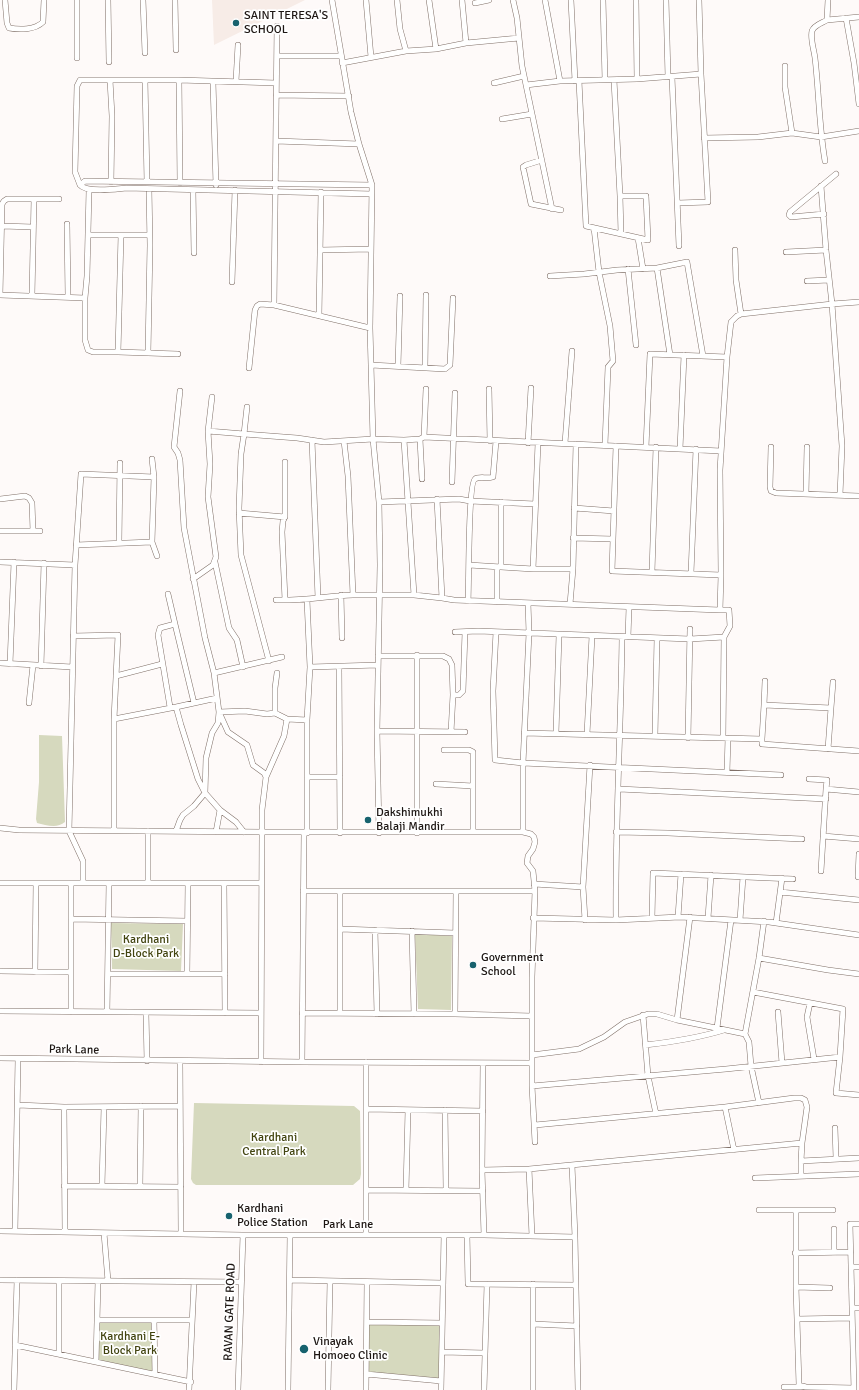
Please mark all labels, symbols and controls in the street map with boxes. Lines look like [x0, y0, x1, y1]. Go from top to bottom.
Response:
place label: SAINT TERESA'S SCHOOL [244, 9, 328, 37]
marker: SAINT TERESA'S SCHOOL [231, 18, 241, 28]
place label: Dakshimukhi Balaji Mandir [376, 806, 445, 834]
marker: Dakshimukhi Balaji Mandir [363, 815, 373, 825]
park label: Kardhani D-Block Park [113, 933, 179, 961]
place label: Government School [481, 951, 543, 979]
marker: Government School [468, 960, 478, 970]
street label: Park Lane [49, 1042, 99, 1058]
park label: Kardhani Central Park [242, 1131, 306, 1159]
place label: Kardhani Police Station [237, 1202, 308, 1230]
marker: Kardhani Police Station [224, 1211, 234, 1221]
street label: Park Lane [323, 1218, 373, 1232]
street label: RAVAN GATE ROAD [221, 1263, 239, 1361]
park label: Kardhani E- Block Park [100, 1330, 160, 1358]
place label: Vinayak Homoeo Clinic [313, 1335, 387, 1363]
marker: Vinayak Homoeo Clinic [298, 1343, 310, 1355]

